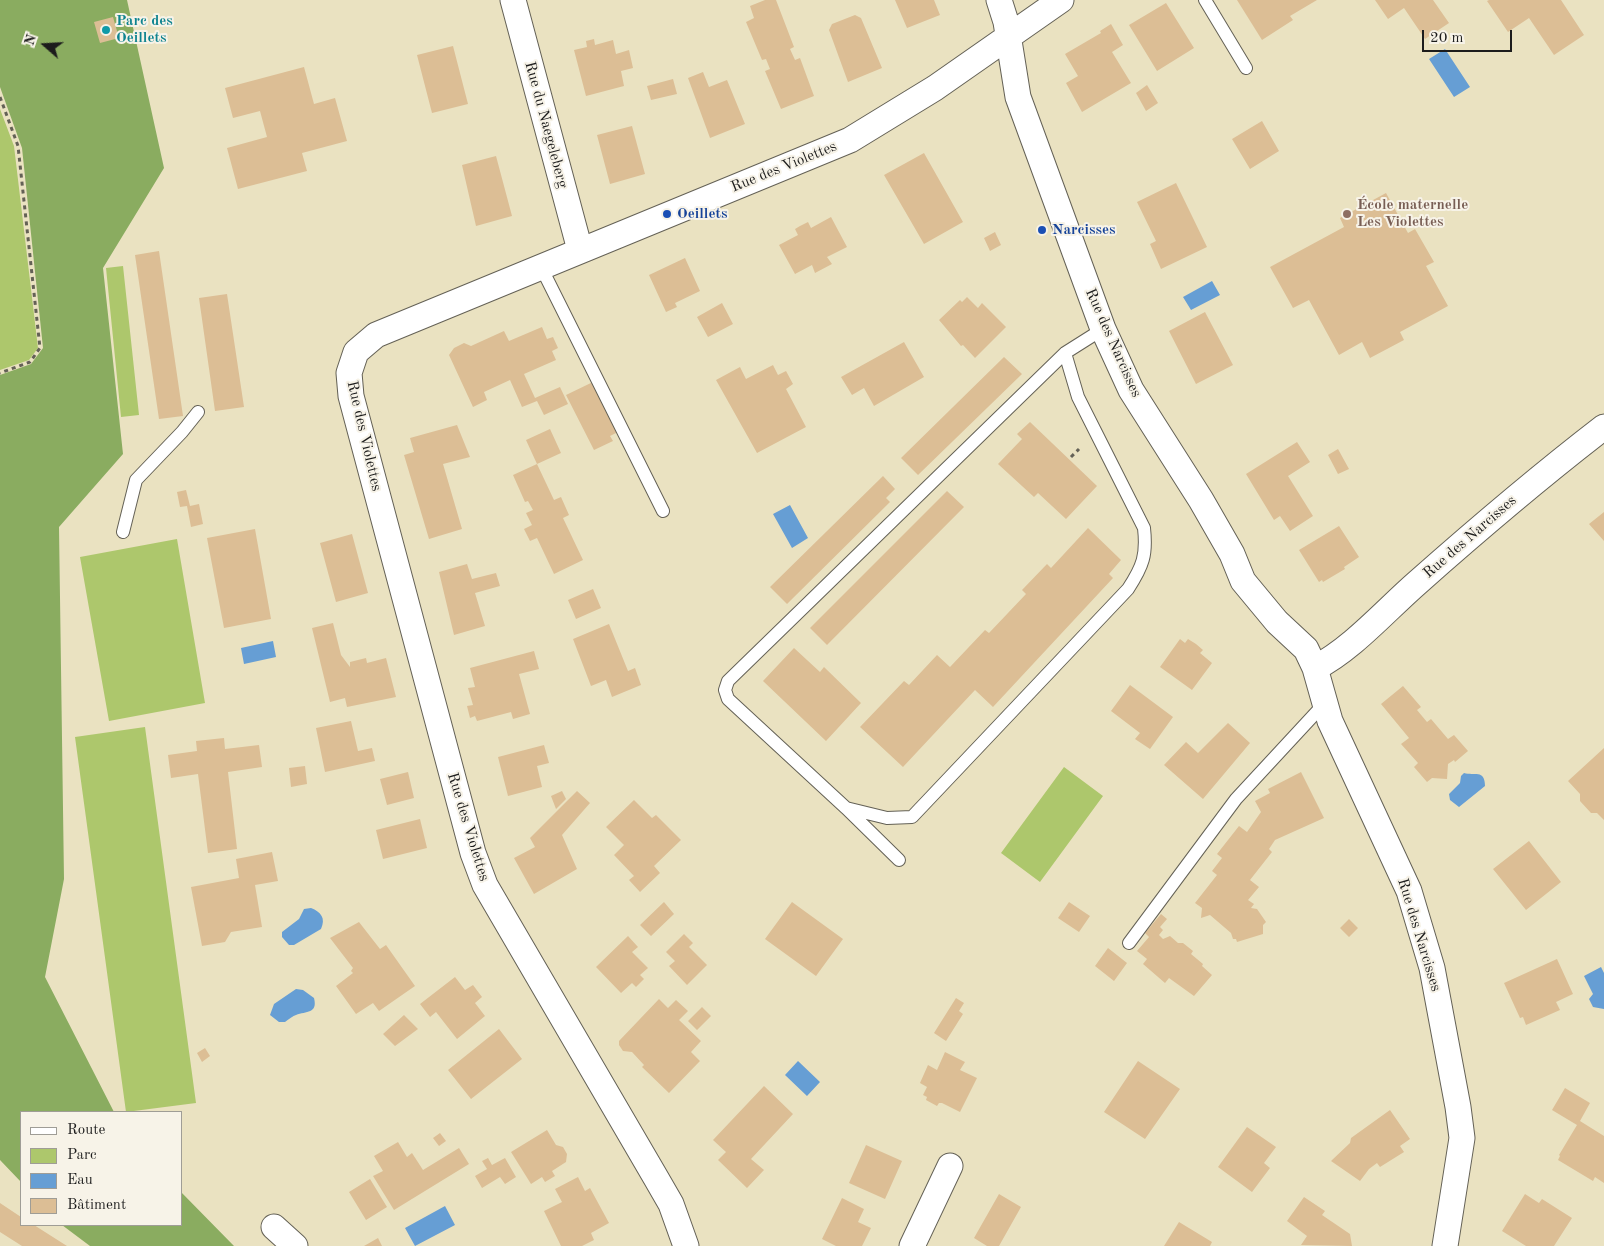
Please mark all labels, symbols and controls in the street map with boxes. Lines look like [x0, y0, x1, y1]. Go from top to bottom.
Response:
place label: Parc des Oeillets [116, 12, 173, 47]
north arrow [20, 20, 70, 70]
scale bar [1424, 20, 1514, 52]
marker: Parc des Oeillets [100, 24, 112, 36]
text: 20 m [1430, 31, 1464, 46]
text: N [22, 33, 39, 47]
street label: Rue du Naegeleberg [520, 60, 572, 190]
street label: Rue des Violettes [728, 138, 840, 196]
place label: École maternelle Les Violettes [1357, 196, 1468, 231]
place label: Oeillets [677, 205, 727, 223]
marker: Oeillets [661, 208, 673, 220]
marker: École maternelle Les Violettes [1341, 208, 1353, 220]
place label: Narcisses [1052, 221, 1115, 239]
marker: Narcisses [1036, 224, 1048, 236]
street label: Rue des Narcisses [1081, 286, 1145, 400]
street label: Rue des Violettes [343, 379, 385, 493]
street label: Rue des Narcisses [1420, 492, 1520, 582]
street label: Rue des Violettes [443, 771, 493, 883]
street label: Rue des Narcisses [1393, 876, 1445, 994]
legend [20, 1111, 182, 1226]
text: Route [67, 1123, 105, 1138]
text: Parc [67, 1148, 97, 1163]
text: Eau [67, 1173, 93, 1188]
text: Bâtiment [67, 1198, 126, 1213]

